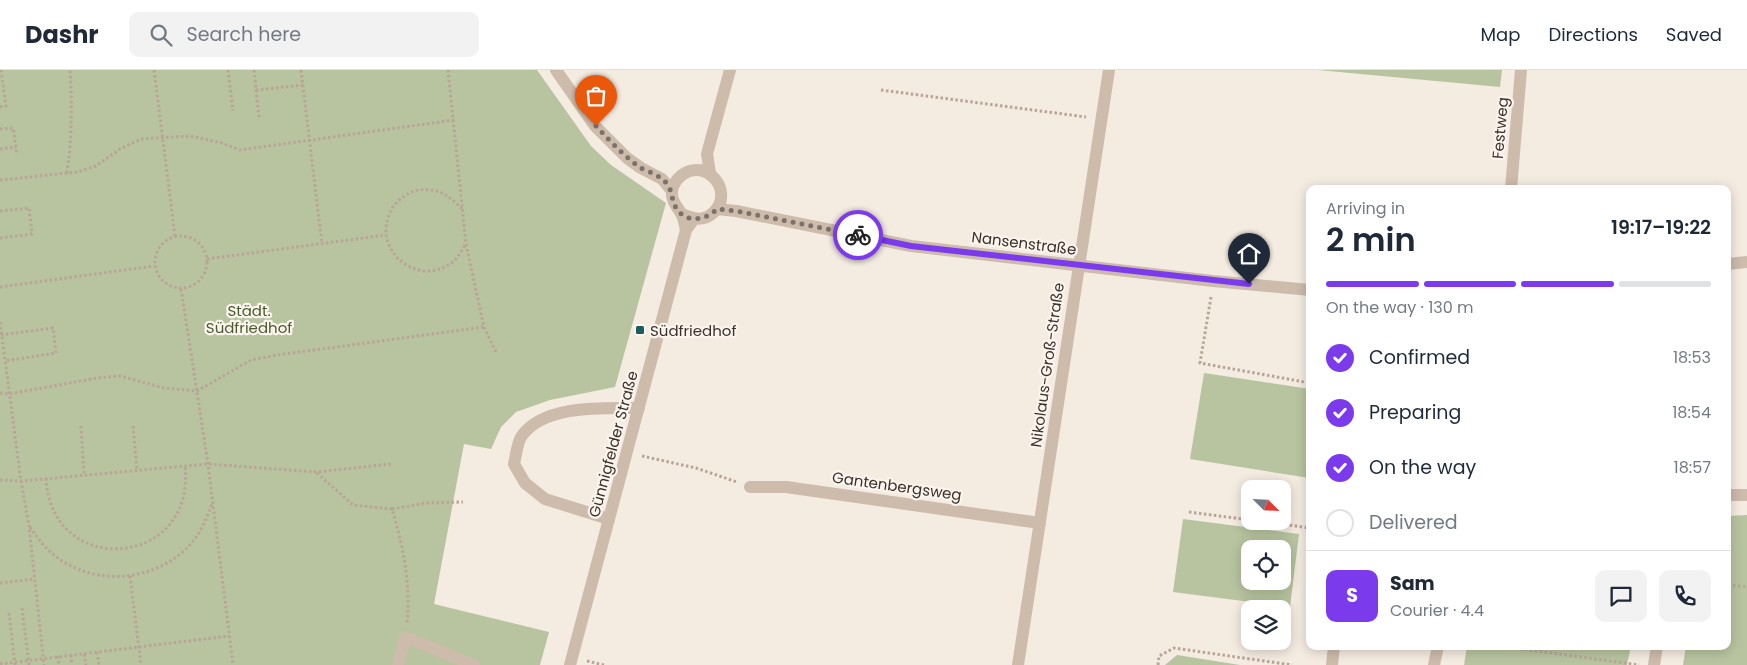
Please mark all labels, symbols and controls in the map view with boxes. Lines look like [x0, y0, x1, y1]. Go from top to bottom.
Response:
search box [129, 12, 479, 57]
text: Dashr [25, 18, 99, 51]
icon: search [147, 21, 175, 49]
text: Search here [187, 21, 301, 48]
text: Map [1481, 22, 1520, 47]
text: Directions [1548, 22, 1638, 47]
text: Saved [1666, 22, 1722, 47]
pin [575, 75, 617, 126]
icon: bag [582, 82, 610, 110]
street label: Festweg [1487, 96, 1513, 160]
text: Arriving in [1326, 197, 1405, 220]
courier [833, 210, 883, 260]
text: 19:17–19:22 [1611, 214, 1711, 241]
text: 2 min [1326, 217, 1416, 262]
icon: bike [844, 221, 872, 249]
street label: Nansenstraße [970, 226, 1078, 260]
pin [1228, 233, 1270, 284]
icon: home [1235, 240, 1263, 268]
street label: Nikolaus-Groß-Straße [1025, 281, 1069, 449]
text: On the way · 130 m [1326, 296, 1474, 319]
park label: Städt. Südfriedhof [206, 300, 292, 338]
place label: Südfriedhof [650, 320, 736, 341]
marker: Südfriedhof [634, 324, 646, 336]
icon: check [1326, 344, 1354, 372]
text: Confirmed [1369, 344, 1470, 371]
text: 18:53 [1673, 346, 1711, 369]
street label: Günnigfelder Straße [583, 368, 643, 520]
icon: check [1326, 399, 1354, 427]
text: Preparing [1369, 399, 1461, 426]
text: 18:54 [1672, 401, 1711, 424]
icon: check [1326, 454, 1354, 482]
text: On the way [1369, 454, 1476, 481]
text: 18:57 [1674, 456, 1711, 479]
street label: Gantenbergsweg [831, 467, 963, 505]
north arrow [1241, 480, 1291, 530]
map controls [1241, 480, 1291, 650]
text: Delivered [1369, 509, 1458, 536]
button: locate [1241, 540, 1291, 590]
text: Sam [1390, 570, 1435, 597]
button: chat [1595, 570, 1647, 622]
button: phone [1659, 570, 1711, 622]
text: S [1346, 582, 1358, 609]
text: Courier · 4.4 [1390, 599, 1484, 622]
button: layers [1241, 600, 1291, 650]

